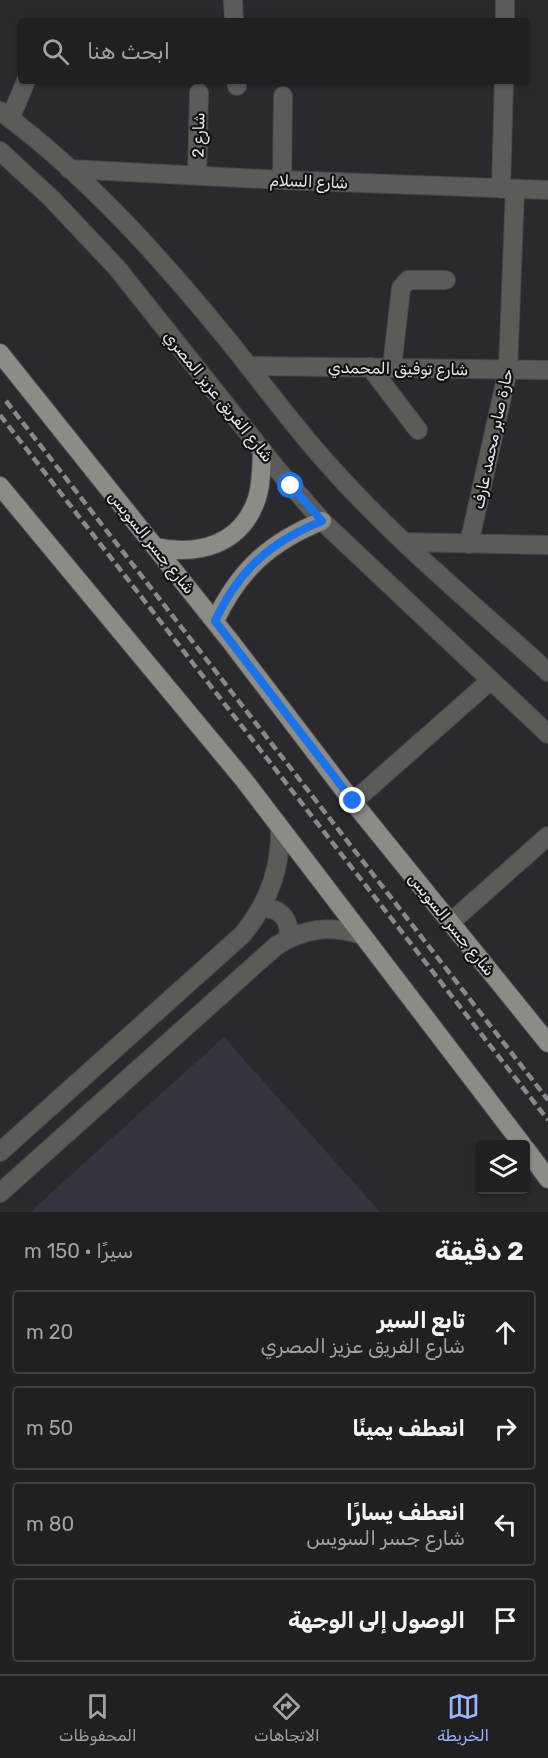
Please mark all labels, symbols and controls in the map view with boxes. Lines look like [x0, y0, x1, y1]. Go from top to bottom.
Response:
search box [18, 18, 530, 84]
icon: search [39, 35, 72, 68]
text: ابحث هنا [87, 38, 170, 65]
street label: شارع 2 [189, 112, 210, 158]
street label: شارع السلام [269, 171, 349, 194]
street label: شارع الفريق عزيز المصري [158, 327, 277, 467]
street label: شارع توفيق المحمدي [328, 358, 468, 381]
street label: حارة صابر محمد عارف [468, 367, 518, 511]
route start [277, 472, 303, 498]
street label: شارع جسر السويس [103, 487, 199, 599]
route end [339, 787, 365, 813]
street label: شارع جسر السويس [403, 869, 499, 981]
map controls [476, 1140, 530, 1194]
button: layers [476, 1140, 530, 1194]
text: 2 دقيقة [435, 1236, 524, 1267]
text: سيرًا · 150 m [24, 1239, 133, 1263]
text: تابع السير [377, 1307, 465, 1334]
icon: ahead [489, 1316, 522, 1349]
text: 20 m [26, 1320, 73, 1344]
text: شارع الفريق عزيز المصري [261, 1334, 465, 1358]
icon: right [489, 1412, 522, 1445]
text: انعطف يمينًا [352, 1415, 465, 1442]
text: 50 m [26, 1416, 73, 1440]
text: انعطف يسارًا [346, 1499, 465, 1526]
icon: left [489, 1508, 522, 1541]
text: 80 m [26, 1512, 74, 1536]
text: شارع جسر السويس [306, 1526, 465, 1550]
icon: arrive [489, 1604, 522, 1637]
text: الوصول إلى الوجهة [288, 1607, 465, 1634]
tab: المحفوظات [59, 1690, 137, 1745]
tab: الاتجاهات [254, 1690, 320, 1745]
tab: الخريطة [437, 1690, 489, 1745]

